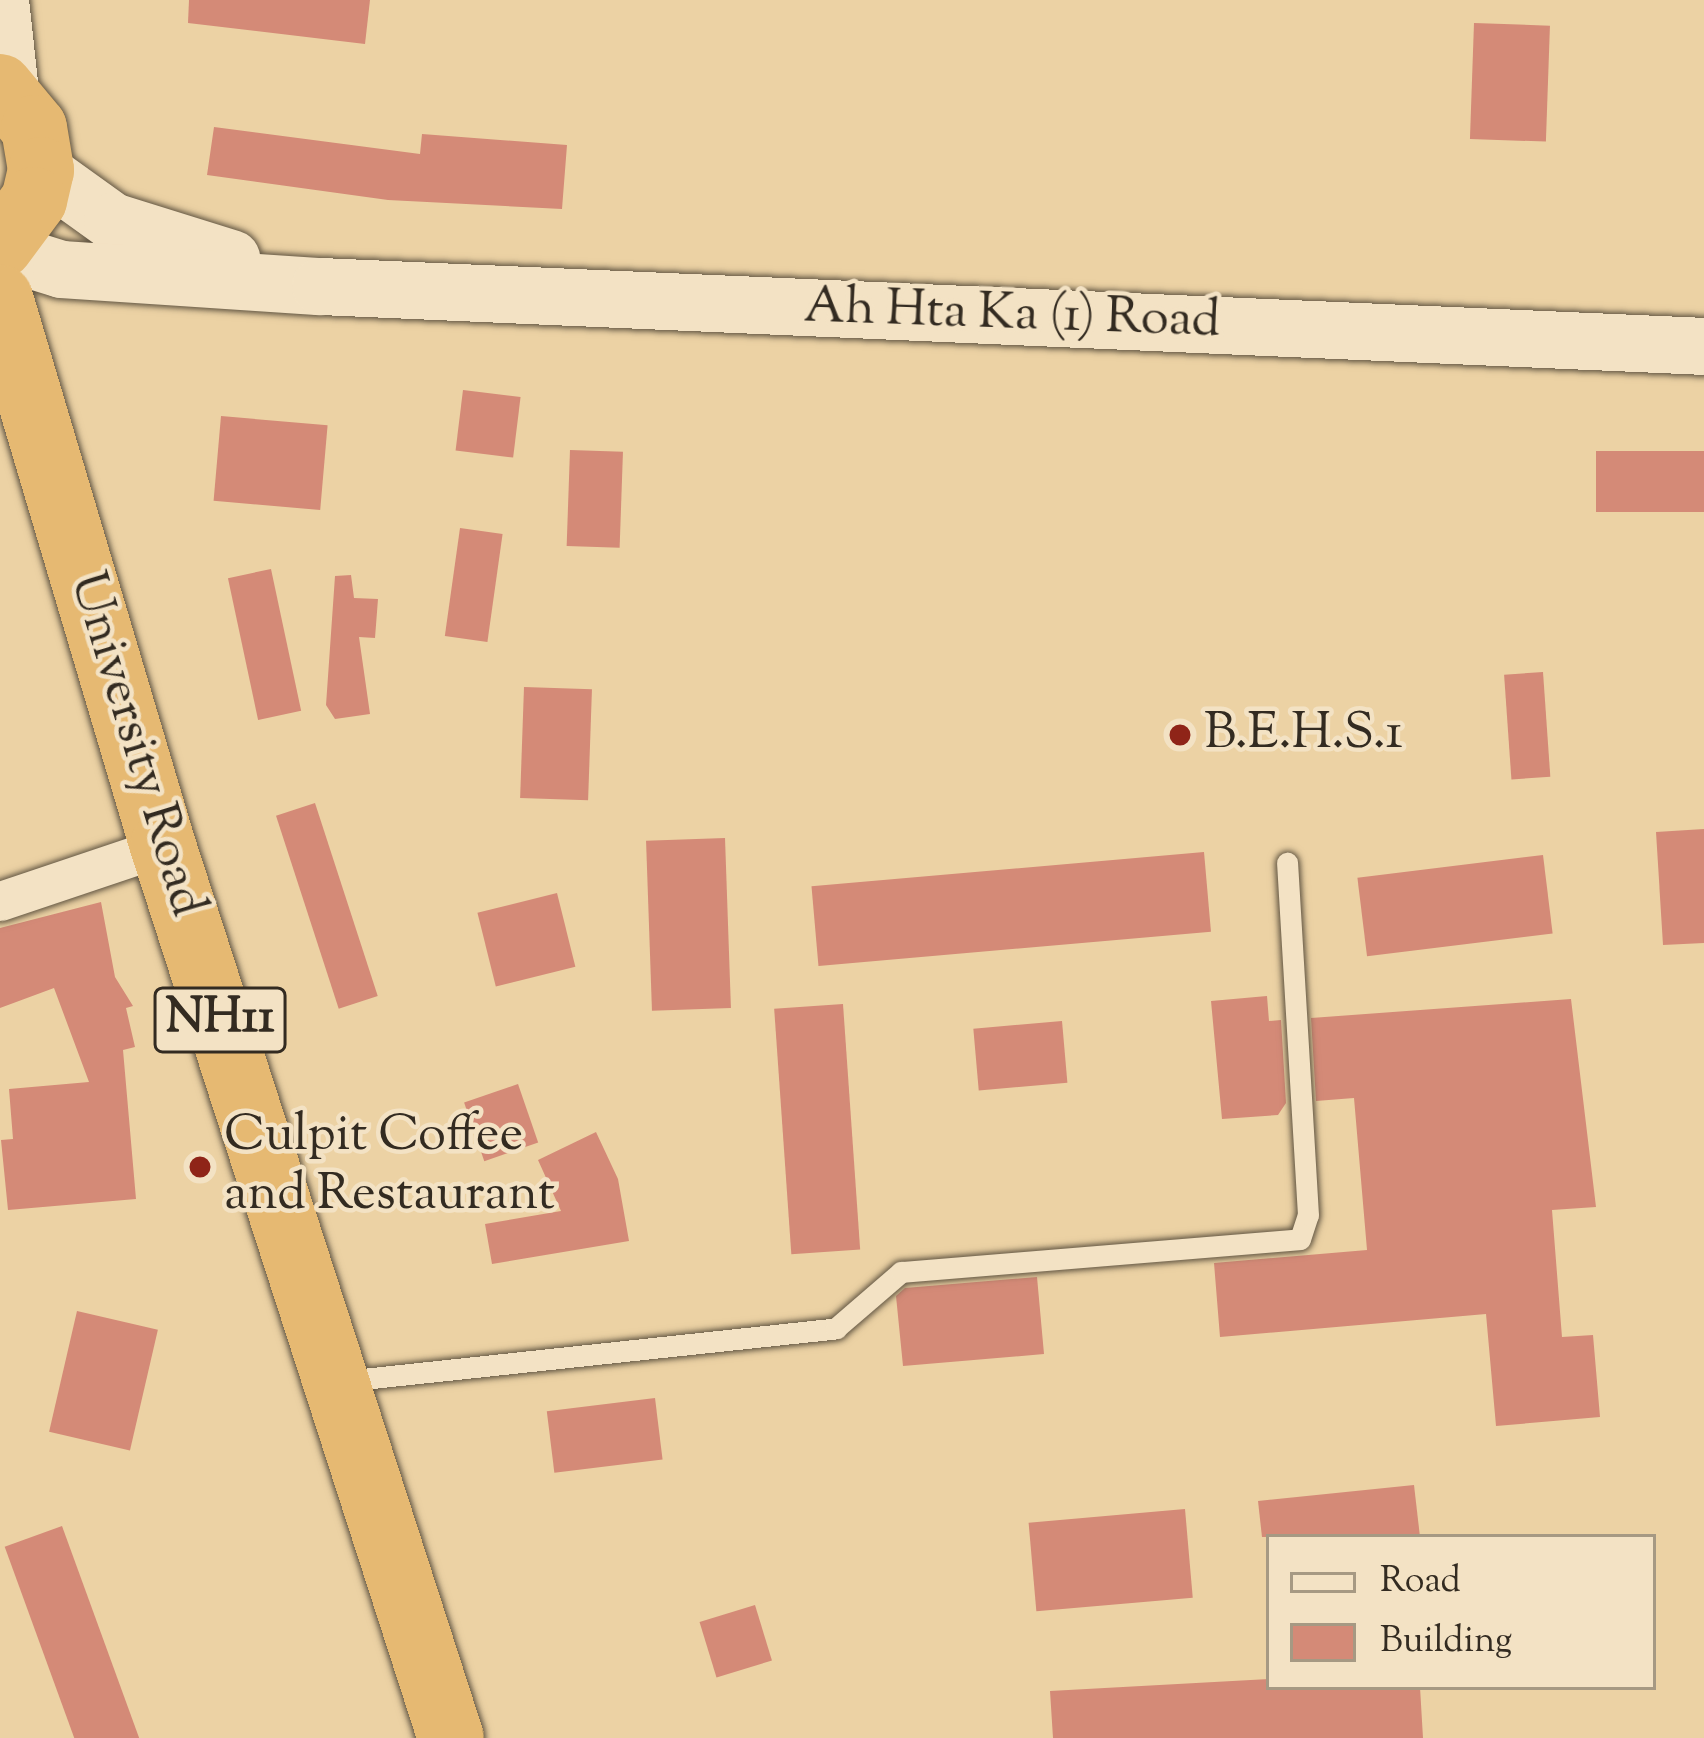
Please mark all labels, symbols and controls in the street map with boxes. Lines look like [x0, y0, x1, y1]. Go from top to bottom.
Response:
street label: Ah Hta Ka (1) Road [803, 278, 1221, 354]
street label: University Road [54, 566, 216, 924]
place label: B.E.H.S.1 [1204, 704, 1403, 766]
marker: B.E.H.S.1 [1167, 722, 1193, 748]
road number: NH11 [151, 978, 289, 1062]
place label: Culpit Coffee and Restaurant [224, 1107, 555, 1227]
marker: Culpit Coffee and Restaurant [187, 1154, 213, 1180]
legend [1266, 1534, 1656, 1690]
text: Road [1380, 1556, 1461, 1608]
text: Building [1380, 1616, 1512, 1668]

